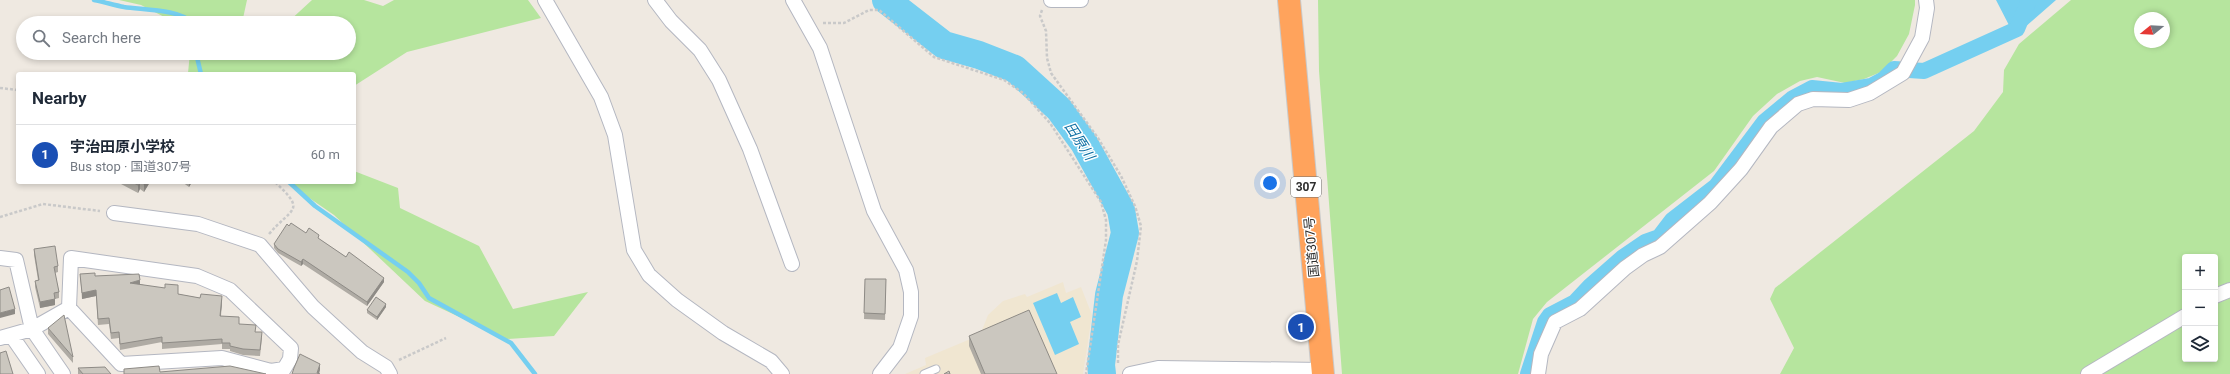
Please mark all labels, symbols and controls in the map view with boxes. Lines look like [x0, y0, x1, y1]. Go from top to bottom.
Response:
north arrow [2134, 12, 2170, 48]
search box [16, 16, 356, 60]
icon: search [30, 27, 52, 49]
text: Search here [62, 29, 141, 47]
text: Nearby [32, 88, 87, 108]
water label: 田原川 [1062, 119, 1099, 165]
text: 宇治田原小学校 [70, 138, 175, 156]
text: 1 [41, 147, 49, 162]
text: 60 m [311, 147, 340, 162]
text: Bus stop · 国道307号 [70, 159, 192, 174]
your location [1260, 173, 1280, 193]
road number: 307 [1291, 177, 1321, 197]
street label: 国道307号 [1301, 216, 1322, 278]
map controls [2182, 254, 2218, 362]
button: + [2182, 254, 2218, 290]
button: − [2182, 290, 2218, 326]
pin: 1 [1288, 312, 1314, 342]
button: layers [2182, 326, 2218, 362]

